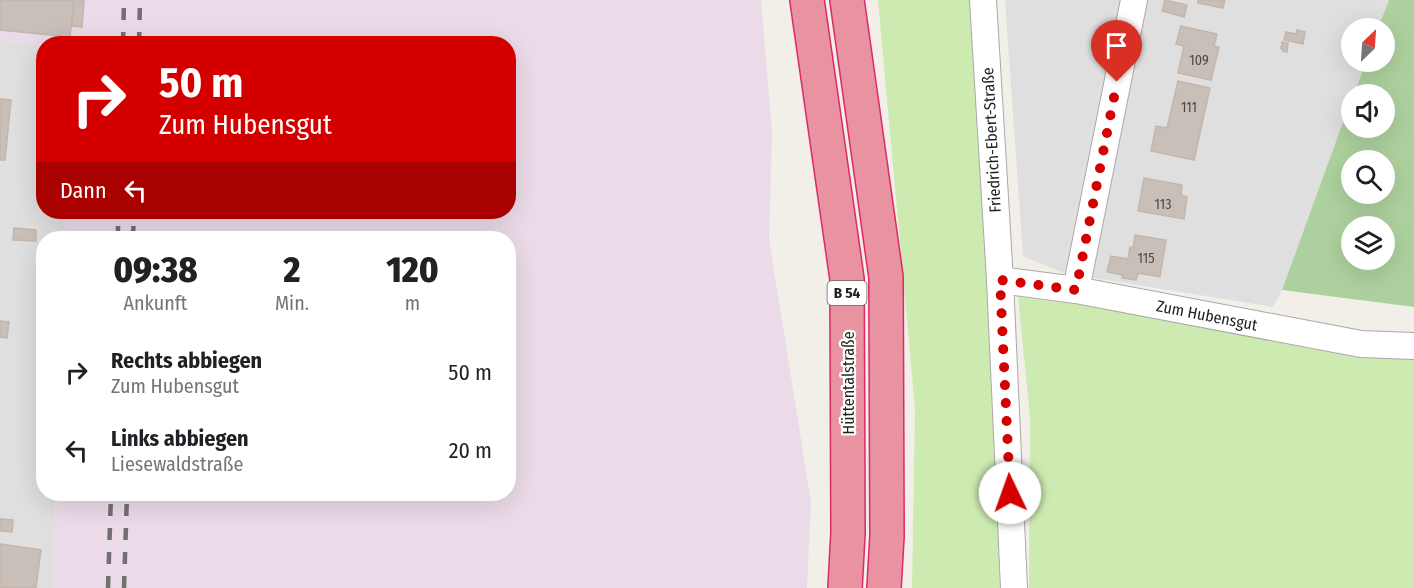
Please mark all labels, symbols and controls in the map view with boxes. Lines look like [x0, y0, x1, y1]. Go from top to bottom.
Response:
north arrow [1341, 18, 1395, 72]
map controls [1341, 18, 1395, 270]
pin [1091, 20, 1142, 82]
icon: arrive [1100, 29, 1133, 62]
house number: 109 [1189, 52, 1209, 69]
text: 50 m [159, 58, 243, 108]
icon: right [60, 60, 138, 138]
street label: Friedrich-Ebert-Straße [978, 67, 1005, 213]
button: sound [1341, 84, 1395, 138]
house number: 111 [1181, 99, 1197, 116]
text: Zum Hubensgut [159, 109, 332, 141]
button: search [1341, 150, 1395, 204]
icon: left [119, 174, 152, 207]
text: Dann [60, 177, 107, 204]
house number: 113 [1154, 196, 1172, 213]
button: layers [1341, 216, 1395, 270]
text: 09:38 [113, 248, 198, 292]
text: 2 [283, 248, 300, 292]
text: 120 [386, 248, 439, 292]
house number: 115 [1137, 250, 1155, 267]
road number: B 54 [828, 281, 866, 305]
text: Ankunft [123, 291, 187, 315]
text: Min. [275, 291, 309, 315]
text: m [405, 291, 420, 315]
street label: Zum Hubensgut [1155, 296, 1260, 335]
street label: Hüttentalstraße [839, 331, 858, 435]
text: Rechts abbiegen [111, 347, 262, 374]
icon: right [60, 356, 93, 389]
text: 50 m [448, 359, 492, 386]
text: Zum Hubensgut [111, 374, 239, 398]
text: Links abbiegen [111, 425, 249, 452]
icon: left [60, 434, 93, 467]
text: 20 m [449, 437, 492, 464]
text: Liesewaldstraße [111, 452, 243, 476]
position arrow [978, 461, 1042, 525]

